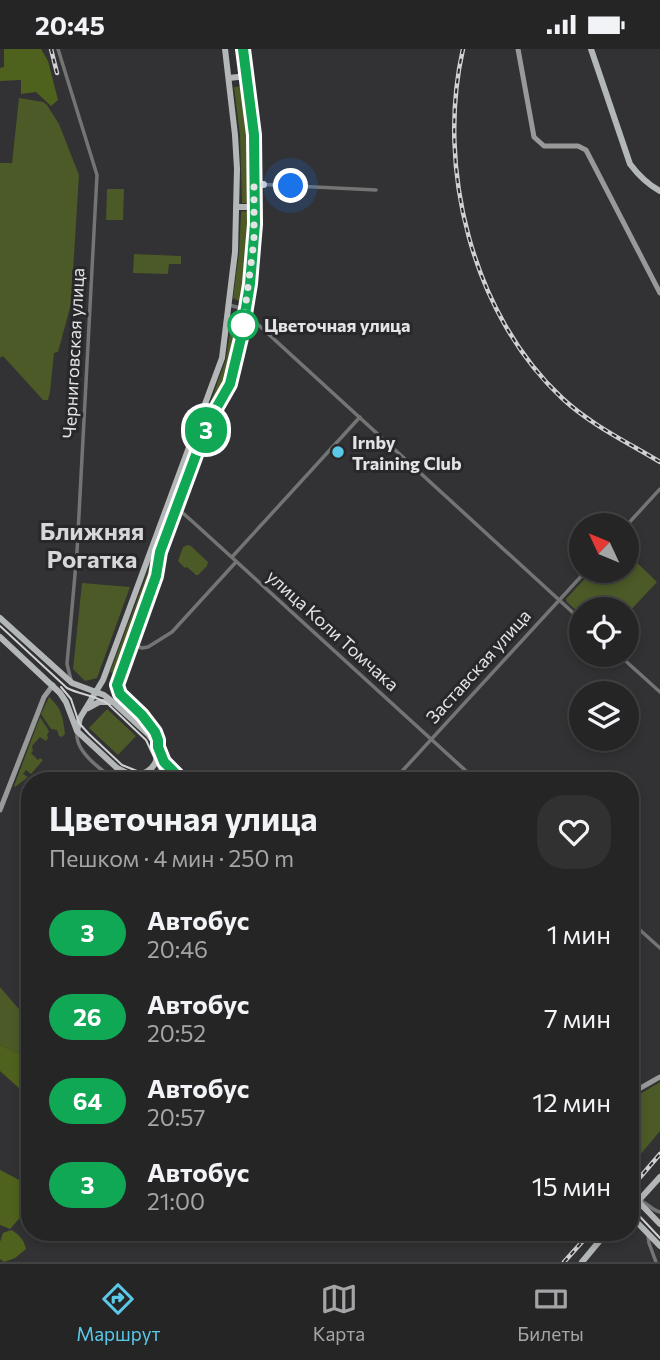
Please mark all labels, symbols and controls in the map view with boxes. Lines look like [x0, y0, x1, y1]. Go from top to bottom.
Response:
text: 20:45 [35, 9, 105, 40]
your location [273, 168, 308, 203]
street label: Черниговская улица [58, 267, 88, 439]
marker: Цветочная улица [228, 310, 258, 340]
place label: Цветочная улица [264, 314, 410, 336]
line badge: 3 [183, 407, 229, 453]
text: 3 [199, 415, 213, 444]
place label: Irnby Training Club [352, 431, 462, 474]
marker: Irnby Training Club [330, 444, 346, 460]
north arrow [569, 513, 639, 583]
map controls [569, 513, 639, 751]
district label: Ближняя Рогатка [40, 516, 144, 573]
street label: улица Коли Томчака [262, 565, 404, 695]
button: locate [569, 597, 639, 667]
street label: Заставская улица [421, 604, 535, 728]
button: layers [569, 681, 639, 751]
button: heart [537, 795, 611, 869]
text: Цветочная улица [49, 797, 317, 838]
text: Пешком · 4 мин · 250 m [49, 844, 294, 872]
text: Автобус [147, 904, 249, 935]
text: 3 [81, 918, 94, 947]
text: 1 мин [547, 918, 611, 949]
text: 20:46 [147, 935, 208, 963]
text: Автобус [147, 988, 249, 1019]
text: 26 [73, 1002, 102, 1031]
text: 7 мин [544, 1002, 611, 1033]
text: 20:52 [147, 1019, 206, 1047]
text: Автобус [147, 1072, 249, 1103]
text: 64 [73, 1086, 102, 1115]
text: 12 мин [532, 1086, 611, 1117]
text: 20:57 [147, 1103, 205, 1131]
text: Автобус [147, 1156, 249, 1187]
text: 3 [81, 1170, 94, 1199]
text: 15 мин [532, 1170, 611, 1201]
text: 21:00 [147, 1187, 205, 1215]
tab: Маршрут [76, 1280, 161, 1345]
tab: Карта [313, 1280, 365, 1345]
tab: Билеты [517, 1280, 584, 1345]

